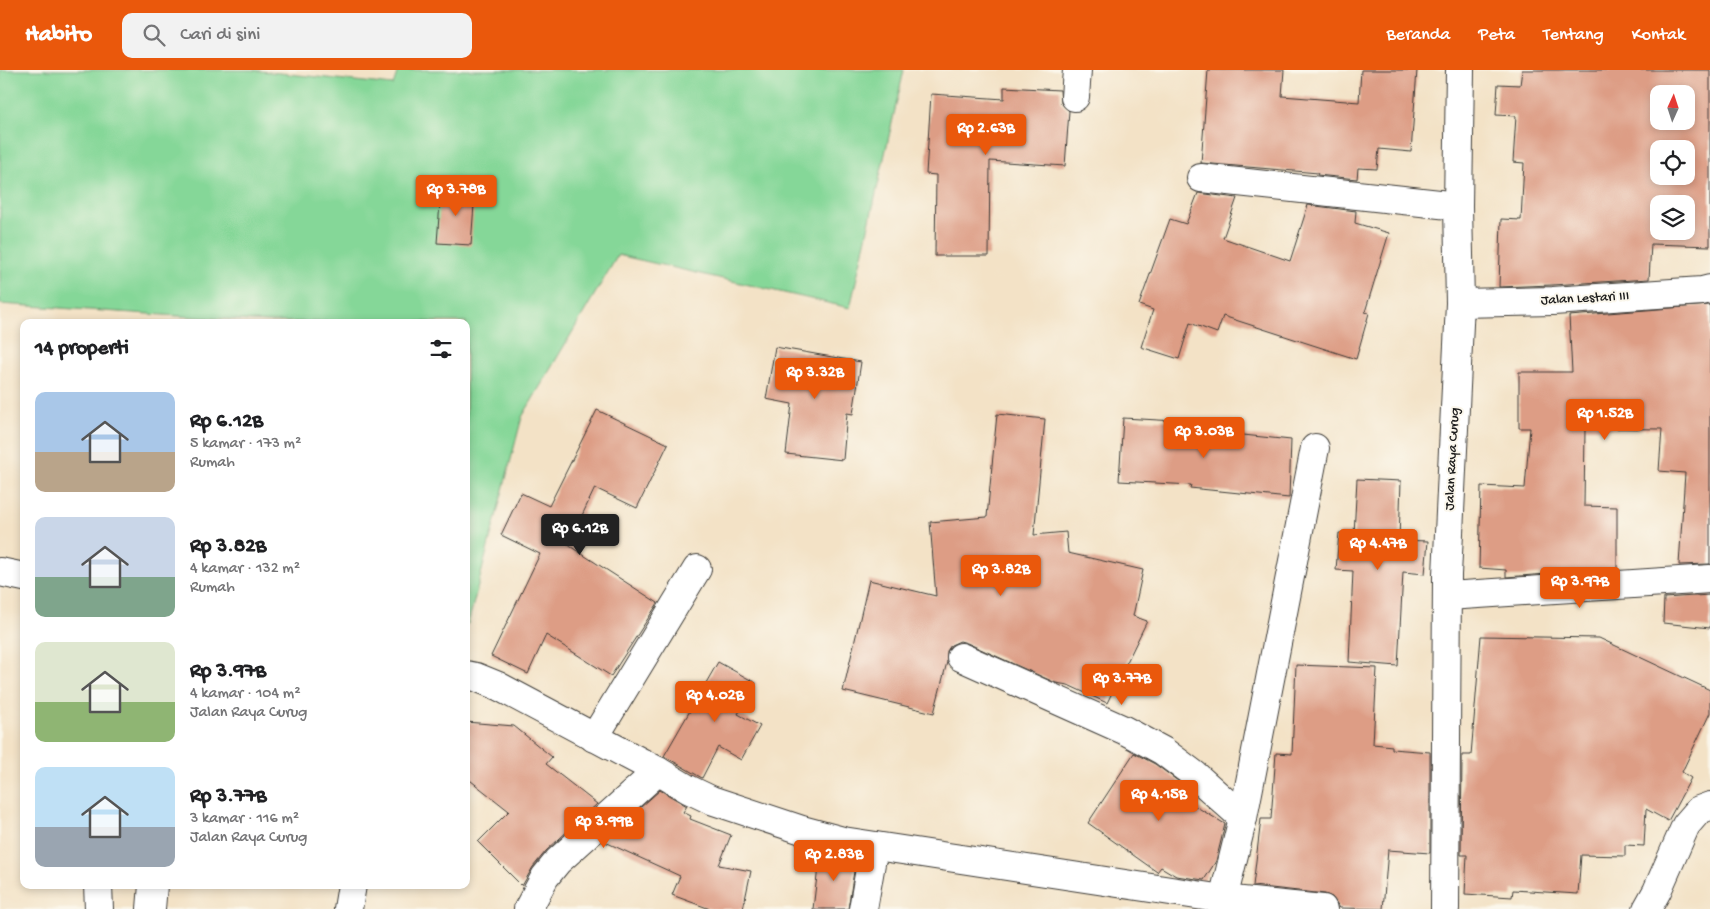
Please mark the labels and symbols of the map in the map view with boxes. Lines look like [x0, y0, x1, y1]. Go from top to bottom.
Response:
north arrow [1650, 85, 1695, 130]
pin: Rp 2.63B [934, 114, 1038, 156]
pin: Rp 3.78B [404, 174, 508, 217]
street label: Jalan Lestari III [1540, 288, 1630, 310]
pin: Rp 3.32B [763, 358, 867, 400]
pin: Rp 1.52B [1553, 398, 1657, 441]
street label: Jalan Raya Curug [1442, 407, 1464, 511]
pin: Rp 3.03B [1152, 416, 1256, 459]
pin: Rp 6.12B [528, 514, 632, 556]
pin: Rp 4.47B [1326, 528, 1430, 571]
pin: Rp 3.82B [949, 554, 1053, 597]
pin: Rp 3.97B [1528, 566, 1632, 609]
pin: Rp 3.77B [1070, 664, 1174, 706]
pin: Rp 4.02B [663, 680, 767, 723]
pin: Rp 4.15B [1107, 780, 1211, 822]
pin: Rp 3.99B [552, 806, 656, 849]
pin: Rp 2.83B [782, 840, 886, 882]

